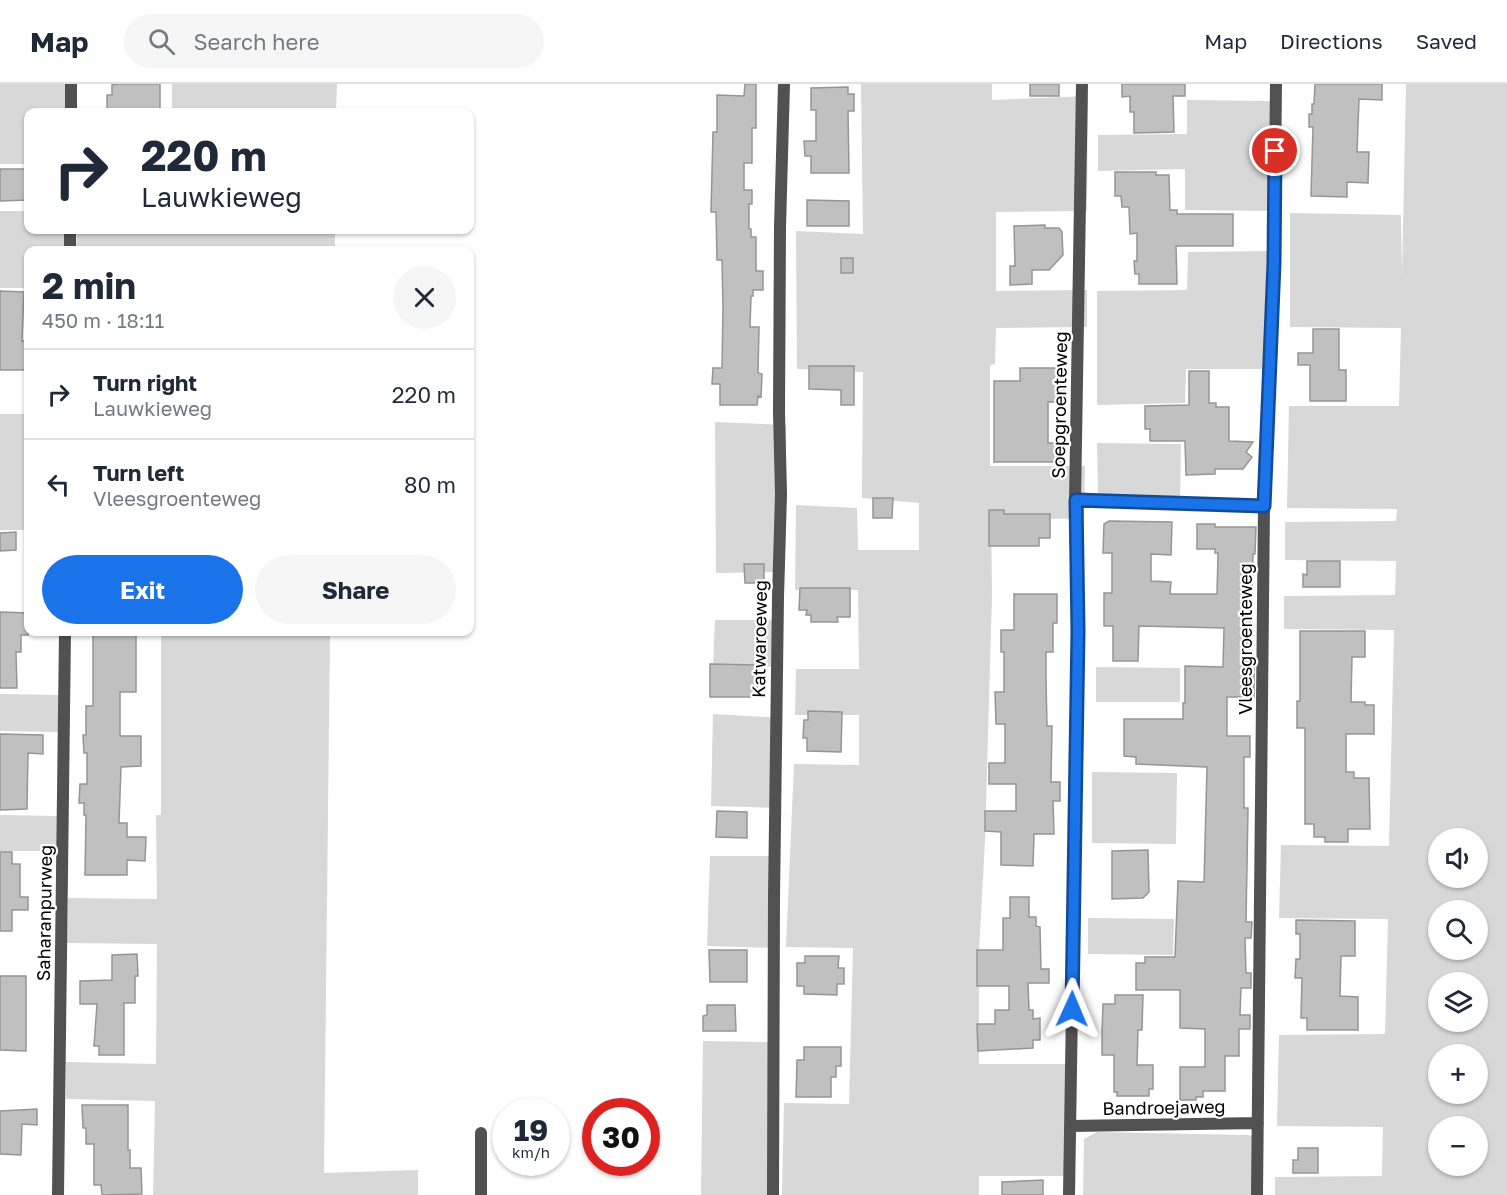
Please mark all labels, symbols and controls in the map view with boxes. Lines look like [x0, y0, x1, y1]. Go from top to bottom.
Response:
search box [124, 14, 544, 68]
text: Map [30, 25, 88, 58]
icon: search [145, 25, 178, 58]
text: Search here [193, 28, 319, 55]
text: Map [1204, 28, 1247, 54]
text: Directions [1280, 28, 1383, 54]
text: Saved [1416, 28, 1477, 54]
pin [1249, 125, 1300, 176]
text: 220 m [141, 130, 267, 180]
icon: right [42, 132, 120, 210]
icon: arrive [1258, 134, 1291, 167]
text: Lauwkieweg [141, 181, 302, 213]
text: 2 min [42, 264, 136, 307]
button: close [393, 266, 456, 329]
text: 450 m · 18:11 [42, 308, 164, 332]
street label: Soepgroenteweg [1047, 331, 1071, 479]
text: Turn right [93, 369, 197, 396]
icon: right [42, 378, 75, 411]
text: 220 m [392, 381, 456, 408]
text: Lauwkieweg [93, 396, 212, 420]
text: Turn left [93, 459, 184, 486]
icon: left [42, 468, 75, 501]
text: 80 m [404, 471, 456, 498]
text: Vleesgroenteweg [93, 486, 261, 510]
button: Exit [42, 555, 243, 624]
button: Share [255, 555, 456, 624]
street label: Vleesgroenteweg [1234, 563, 1256, 715]
street label: Katwaroeweg [747, 580, 771, 698]
map controls [1428, 828, 1488, 1176]
button: sound [1428, 828, 1488, 888]
street label: Saharanpurweg [32, 845, 56, 981]
button: search [1428, 900, 1488, 960]
button: layers [1428, 972, 1488, 1032]
position arrow [1040, 977, 1104, 1041]
button: + [1428, 1044, 1488, 1104]
street label: Bandroejaweg [1102, 1095, 1226, 1119]
speed limit sign: 30 [582, 1098, 660, 1176]
text: 19 [514, 1112, 548, 1148]
button: − [1428, 1116, 1488, 1176]
text: km/h [512, 1143, 550, 1161]

